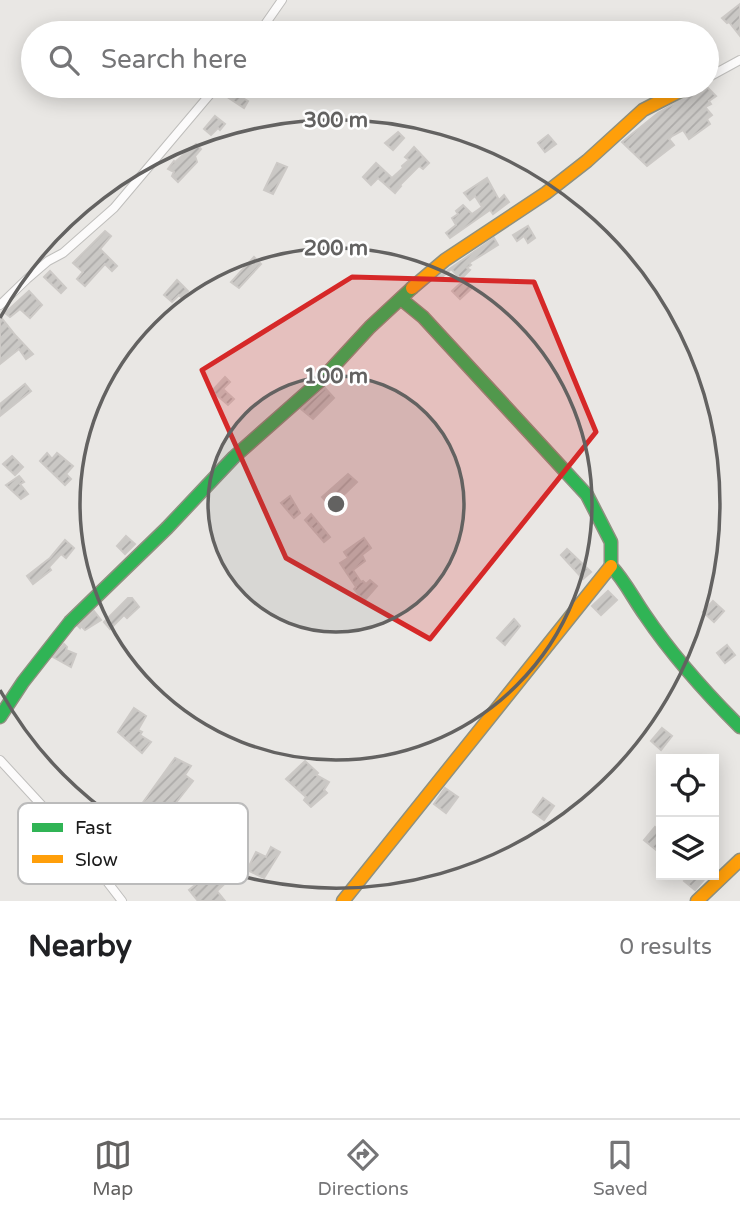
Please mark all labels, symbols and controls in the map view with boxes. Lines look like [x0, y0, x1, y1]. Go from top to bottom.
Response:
search box [21, 21, 719, 98]
icon: search [45, 41, 83, 79]
text: Search here [101, 44, 247, 75]
text: 300 m [304, 108, 368, 133]
text: 200 m [304, 236, 368, 261]
text: 100 m [304, 364, 368, 389]
centre of rings [324, 492, 348, 516]
map controls [656, 754, 719, 880]
button: locate [656, 754, 719, 817]
legend [18, 803, 248, 884]
text: Fast [75, 817, 112, 839]
button: layers [656, 817, 719, 880]
text: Slow [75, 849, 118, 871]
text: Nearby [28, 928, 132, 965]
text: 0 results [619, 933, 712, 961]
tab: Map [92, 1136, 133, 1200]
tab: Directions [318, 1136, 409, 1200]
tab: Saved [593, 1136, 648, 1200]

